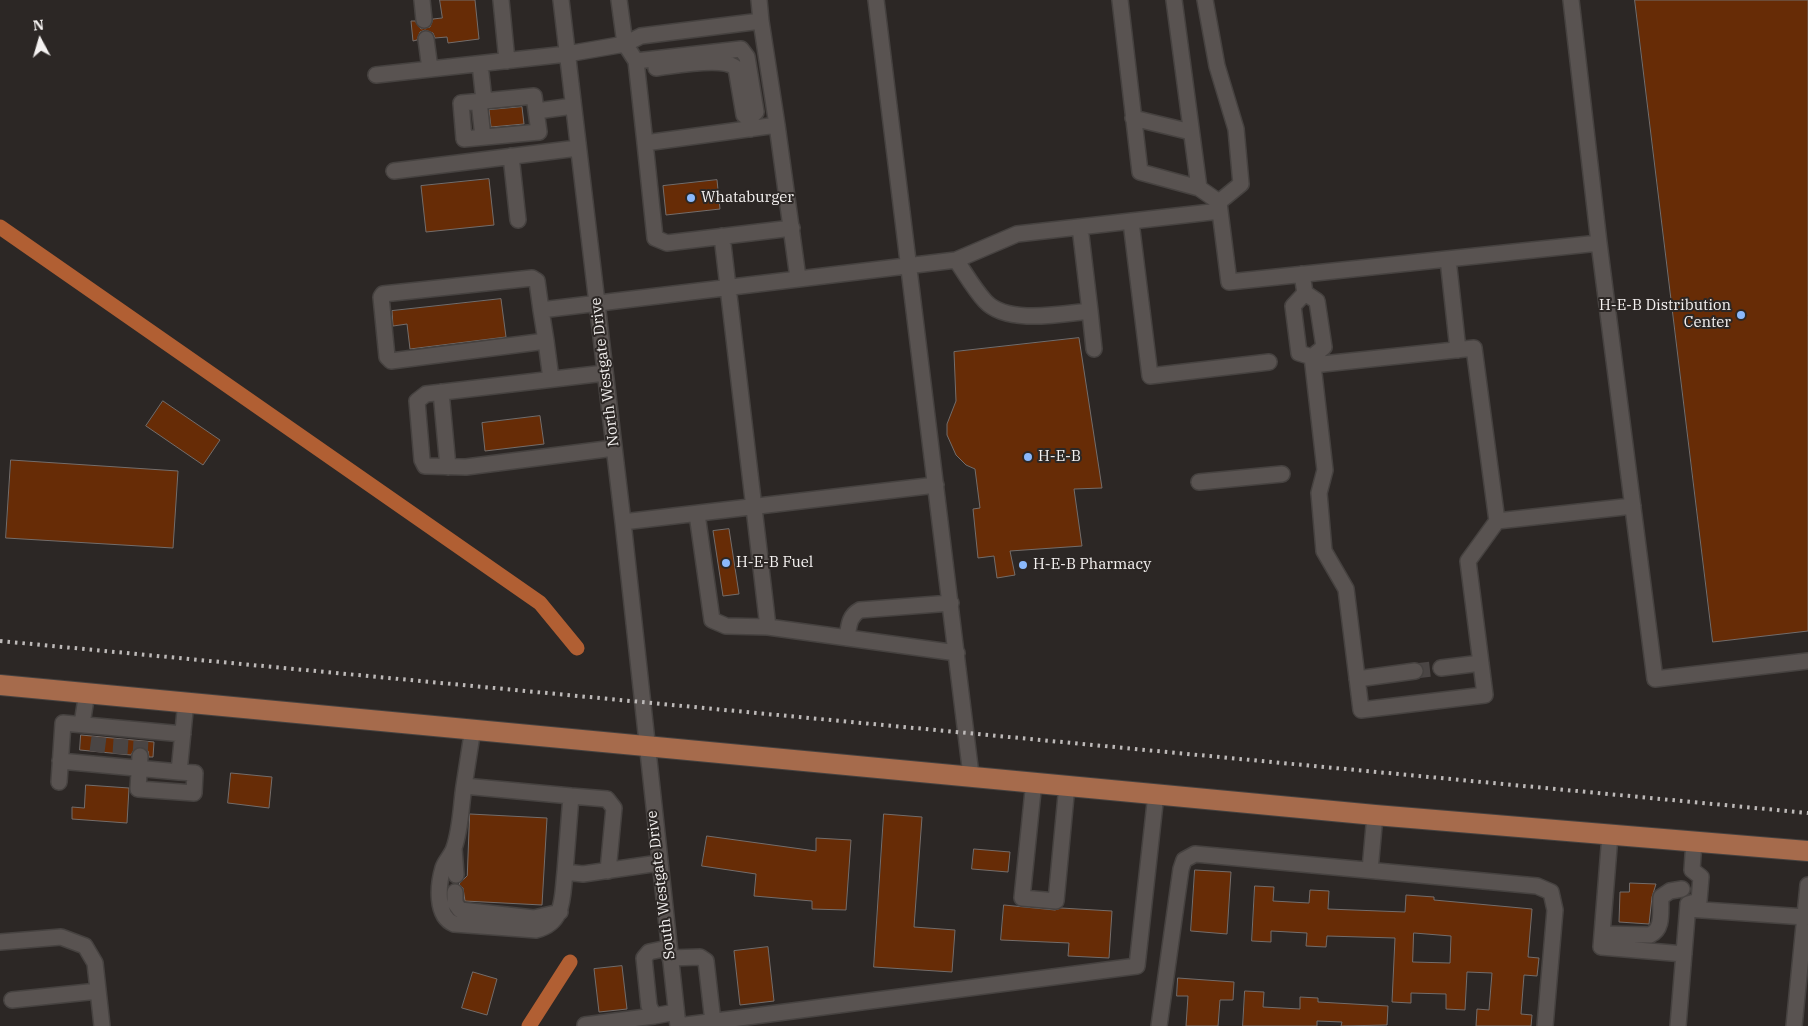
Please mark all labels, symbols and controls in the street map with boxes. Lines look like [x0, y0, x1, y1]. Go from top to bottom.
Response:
north arrow [15, 15, 65, 65]
text: N [32, 16, 45, 35]
place label: Whataburger [701, 189, 794, 207]
marker: Whataburger [685, 192, 697, 204]
street label: North Westgate Drive [587, 296, 623, 448]
place label: H-E-B Distribution Center [1599, 297, 1731, 332]
marker: H-E-B Distribution Center [1735, 309, 1747, 321]
place label: H-E-B [1038, 448, 1081, 466]
marker: H-E-B [1022, 451, 1034, 463]
place label: H-E-B Fuel [736, 554, 813, 572]
place label: H-E-B Pharmacy [1033, 556, 1151, 574]
marker: H-E-B Fuel [720, 557, 732, 569]
marker: H-E-B Pharmacy [1017, 559, 1029, 571]
street label: South Westgate Drive [643, 810, 679, 960]

